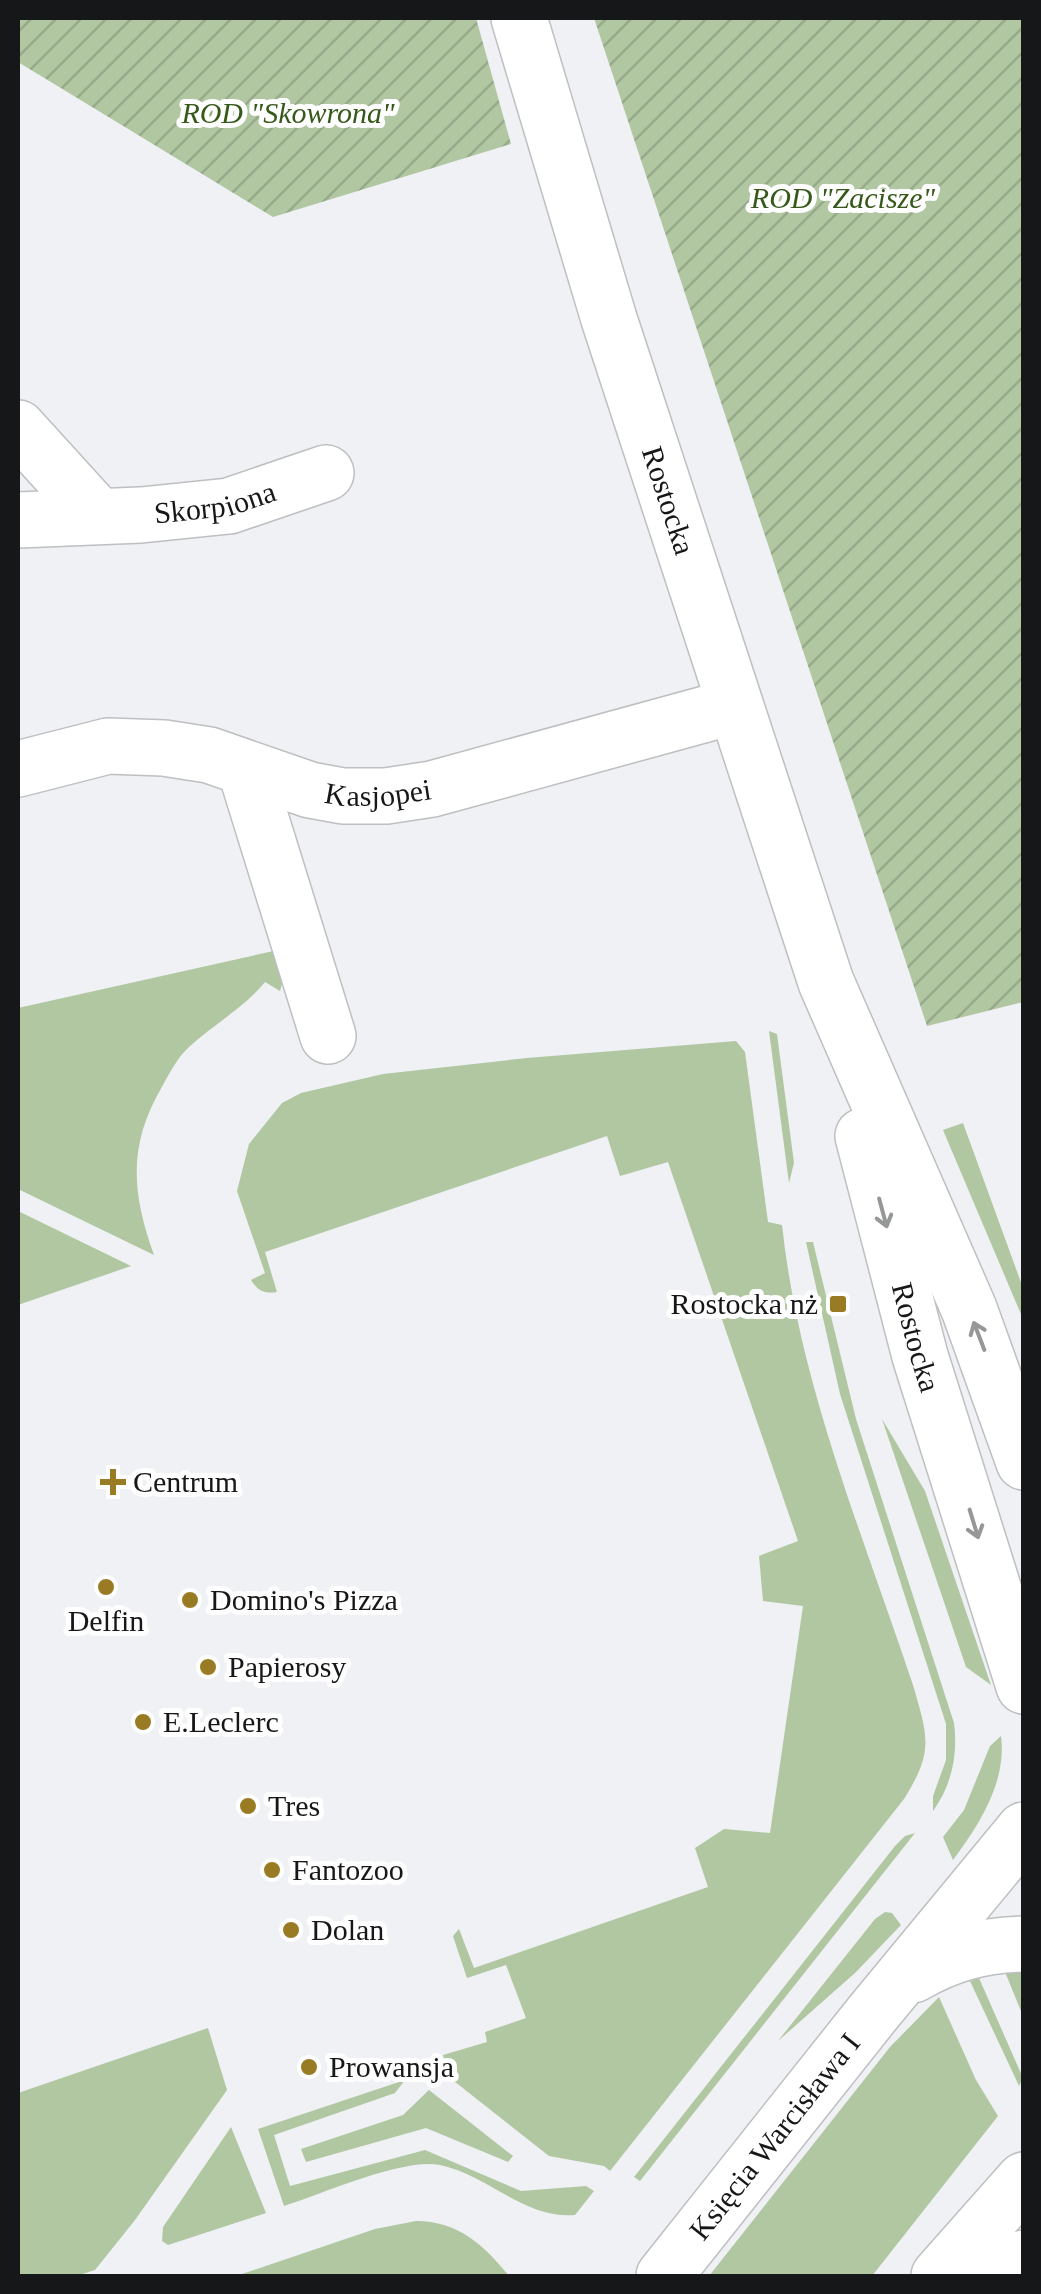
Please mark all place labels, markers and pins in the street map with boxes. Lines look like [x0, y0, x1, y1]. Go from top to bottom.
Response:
place label: Rostocka nż [671, 1287, 818, 1320]
marker: Rostocka nż [827, 1293, 849, 1315]
place label: Centrum [133, 1465, 238, 1498]
marker: Centrum [102, 1471, 124, 1493]
marker: Delfin [95, 1576, 117, 1598]
place label: Domino's Pizza [210, 1583, 398, 1616]
marker: Domino's Pizza [179, 1589, 201, 1611]
place label: Delfin [68, 1604, 144, 1637]
place label: Papierosy [228, 1650, 346, 1683]
marker: Papierosy [197, 1656, 219, 1678]
place label: E.Leclerc [163, 1705, 279, 1738]
marker: E.Leclerc [132, 1711, 154, 1733]
place label: Tres [268, 1789, 320, 1822]
marker: Tres [237, 1795, 259, 1817]
place label: Fantozoo [292, 1853, 404, 1886]
marker: Fantozoo [261, 1859, 283, 1881]
place label: Dolan [311, 1913, 384, 1946]
marker: Dolan [280, 1919, 302, 1941]
place label: Prowansja [329, 2050, 454, 2083]
marker: Prowansja [298, 2056, 320, 2078]

